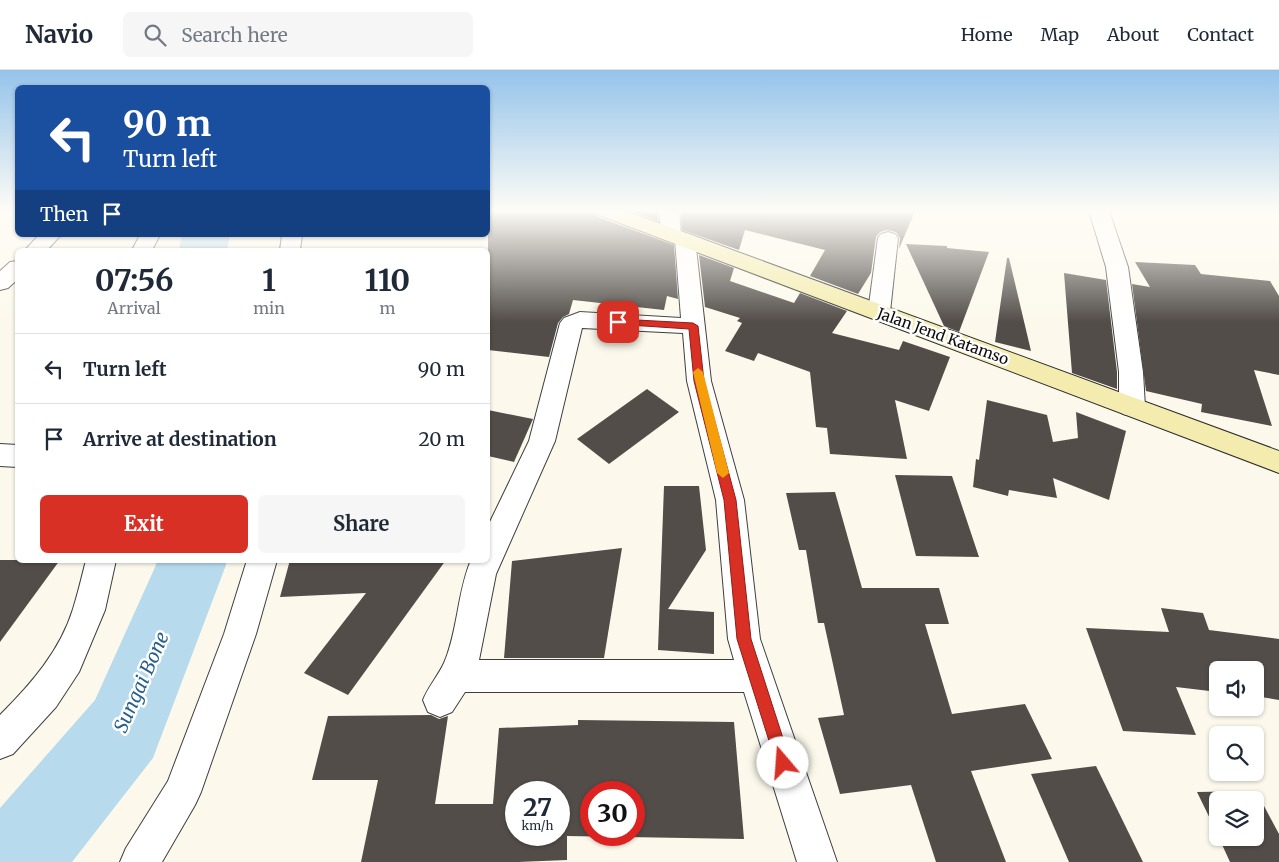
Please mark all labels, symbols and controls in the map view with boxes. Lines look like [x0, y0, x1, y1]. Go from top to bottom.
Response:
search box [123, 12, 473, 57]
text: Navio [25, 19, 93, 50]
icon: search [141, 21, 169, 49]
text: Search here [181, 23, 288, 47]
text: Home [961, 23, 1013, 46]
text: Map [1041, 23, 1079, 46]
text: About [1107, 23, 1159, 46]
text: Contact [1187, 23, 1254, 46]
text: 90 m [123, 102, 211, 146]
icon: left [40, 105, 105, 170]
text: Turn left [123, 145, 217, 173]
icon: arrive [98, 200, 126, 228]
text: Then [40, 202, 88, 226]
text: 07:56 [95, 261, 173, 299]
text: 1 [262, 261, 276, 299]
text: 110 [365, 261, 410, 299]
text: Arrival [107, 298, 161, 318]
text: min [253, 298, 285, 318]
text: m [379, 298, 395, 318]
pin [597, 301, 639, 343]
street label: Jalan Jend Katamso [874, 303, 1012, 369]
icon: arrive [604, 308, 632, 336]
icon: left [40, 355, 68, 383]
text: Turn left [83, 357, 167, 381]
text: 90 m [418, 357, 465, 381]
icon: arrive [40, 425, 68, 453]
text: Arrive at destination [83, 427, 277, 451]
text: 20 m [418, 427, 465, 451]
button: Exit [40, 495, 248, 553]
button: Share [258, 495, 465, 553]
water label: Sungai Bone [108, 628, 174, 736]
map controls [1209, 661, 1264, 846]
button: sound [1209, 661, 1264, 716]
button: search [1209, 726, 1264, 781]
position arrow [756, 736, 808, 788]
speed limit sign: 30 [580, 781, 645, 846]
text: 27 [523, 791, 552, 823]
button: layers [1209, 791, 1264, 846]
text: km/h [522, 818, 553, 833]

